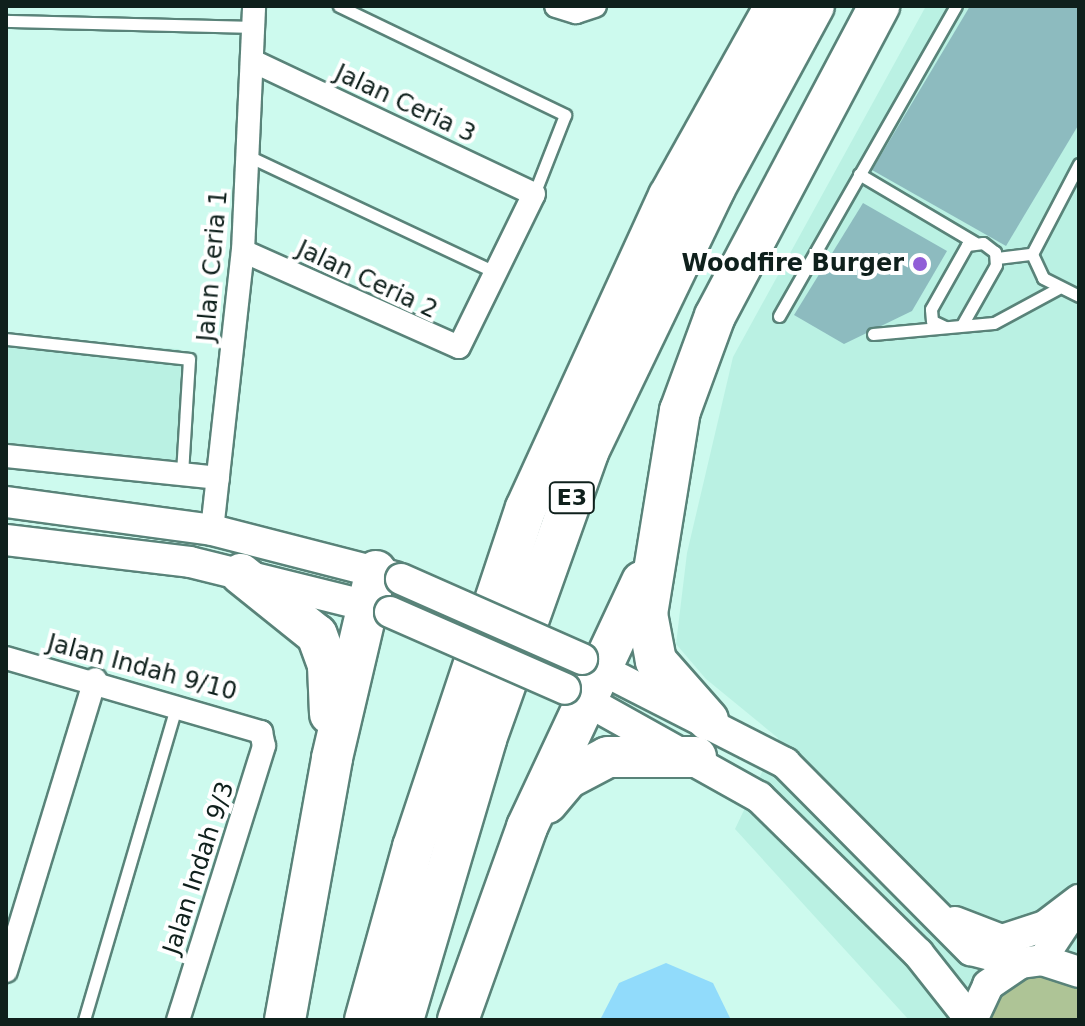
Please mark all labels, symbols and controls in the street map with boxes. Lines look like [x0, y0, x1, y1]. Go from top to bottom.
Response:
street label: Jalan Ceria 3 [330, 59, 480, 149]
street label: Jalan Ceria 1 [192, 189, 234, 343]
street label: Jalan Ceria 2 [292, 235, 442, 325]
place label: Woodfire Burger [681, 250, 904, 278]
marker: Woodfire Burger [911, 255, 929, 273]
road number: E3 [548, 480, 596, 516]
street label: Jalan Indah 9/10 [44, 629, 240, 707]
street label: Jalan Indah 9/3 [158, 778, 240, 958]

